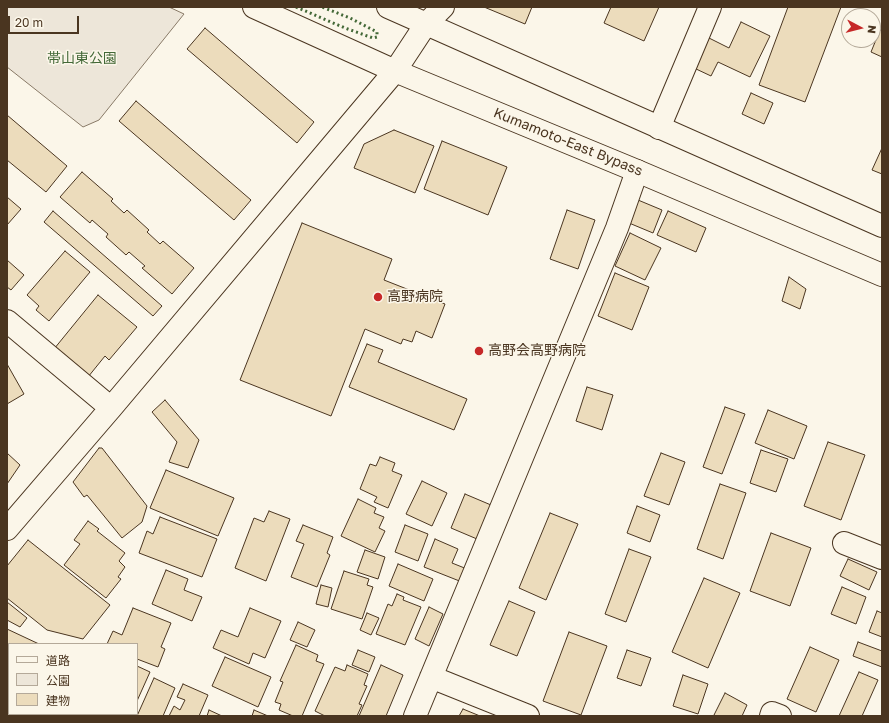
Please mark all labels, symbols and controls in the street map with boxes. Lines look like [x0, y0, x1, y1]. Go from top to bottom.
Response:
scale bar [10, 8, 81, 34]
north arrow [841, 8, 881, 48]
text: 20 m [15, 15, 43, 30]
text: N [865, 24, 879, 34]
park label: 帯山東公園 [47, 51, 117, 67]
street label: Kumamoto-East Bypass [491, 104, 645, 180]
place label: 高野病院 [387, 289, 443, 305]
marker: 高野病院 [372, 291, 384, 303]
place label: 高野会高野病院 [488, 343, 586, 359]
marker: 高野会高野病院 [473, 345, 485, 357]
legend [8, 643, 138, 715]
text: 道路 [46, 653, 70, 668]
text: 公園 [46, 673, 70, 688]
text: 建物 [46, 693, 70, 708]

